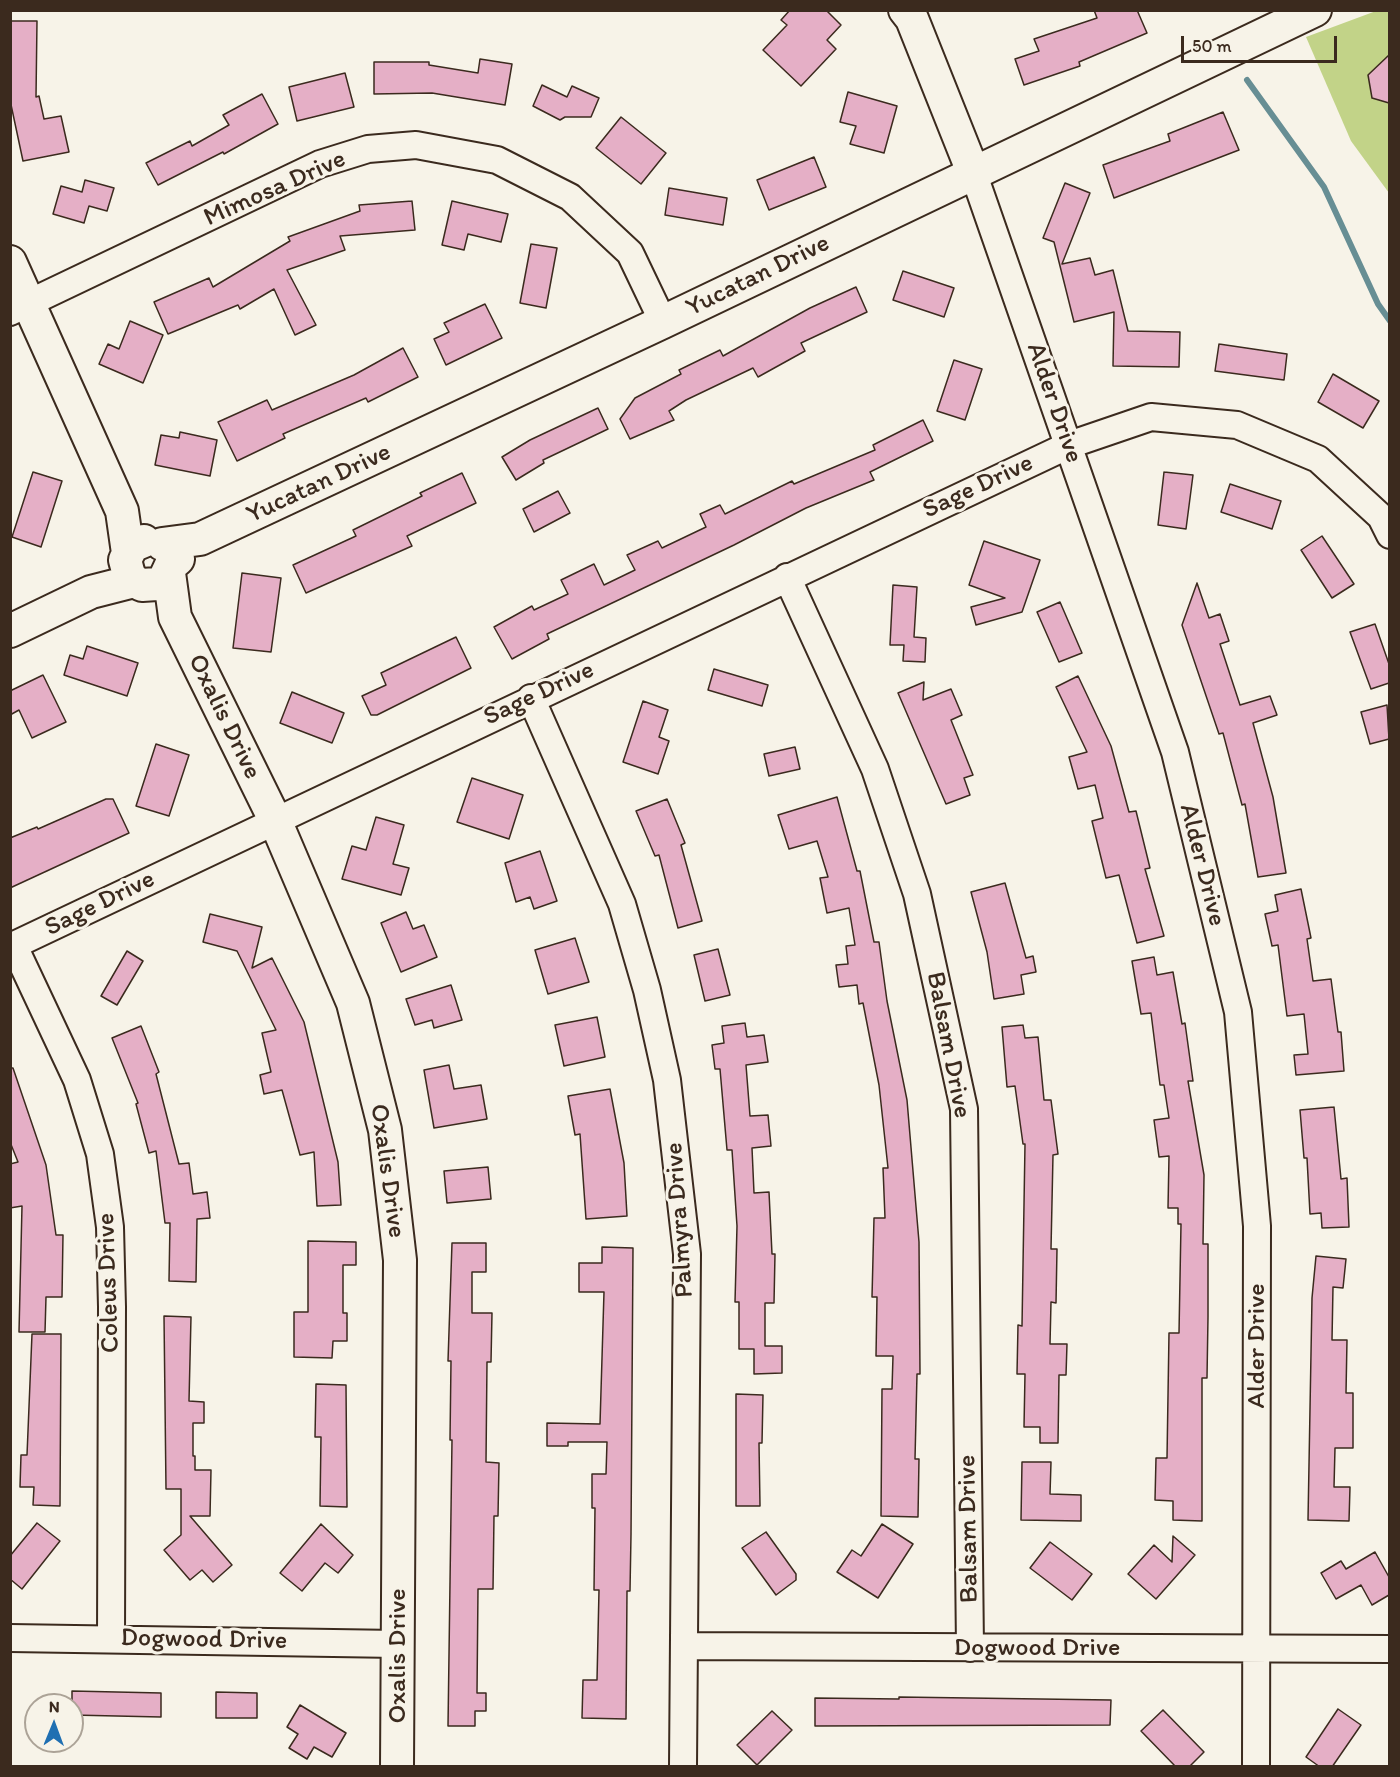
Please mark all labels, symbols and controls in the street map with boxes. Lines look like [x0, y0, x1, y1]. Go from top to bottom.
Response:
scale bar [1184, 24, 1340, 62]
text: 50 m [1192, 35, 1232, 57]
street label: Mimosa Drive [199, 144, 351, 234]
street label: Yucatan Drive [681, 228, 835, 324]
street label: Alder Drive [1019, 339, 1089, 467]
street label: Yucatan Drive [242, 437, 396, 531]
street label: Sage Drive [918, 448, 1038, 526]
street label: Oxalis Drive [180, 649, 268, 785]
street label: Sage Drive [479, 655, 599, 733]
street label: Alder Drive [1172, 801, 1232, 929]
street label: Sage Drive [40, 864, 160, 944]
street label: Balsam Drive [919, 969, 977, 1121]
street label: Oxalis Drive [362, 1102, 412, 1240]
street label: Palmyra Drive [659, 1141, 701, 1299]
street label: Coleus Drive [91, 1212, 127, 1354]
street label: Alder Drive [1241, 1283, 1273, 1409]
street label: Balsam Drive [952, 1455, 986, 1603]
street label: Oxalis Drive [382, 1588, 414, 1724]
street label: Dogwood Drive [120, 1623, 288, 1657]
street label: Dogwood Drive [954, 1632, 1120, 1664]
north arrow [24, 1693, 84, 1753]
text: N [49, 1697, 60, 1716]

